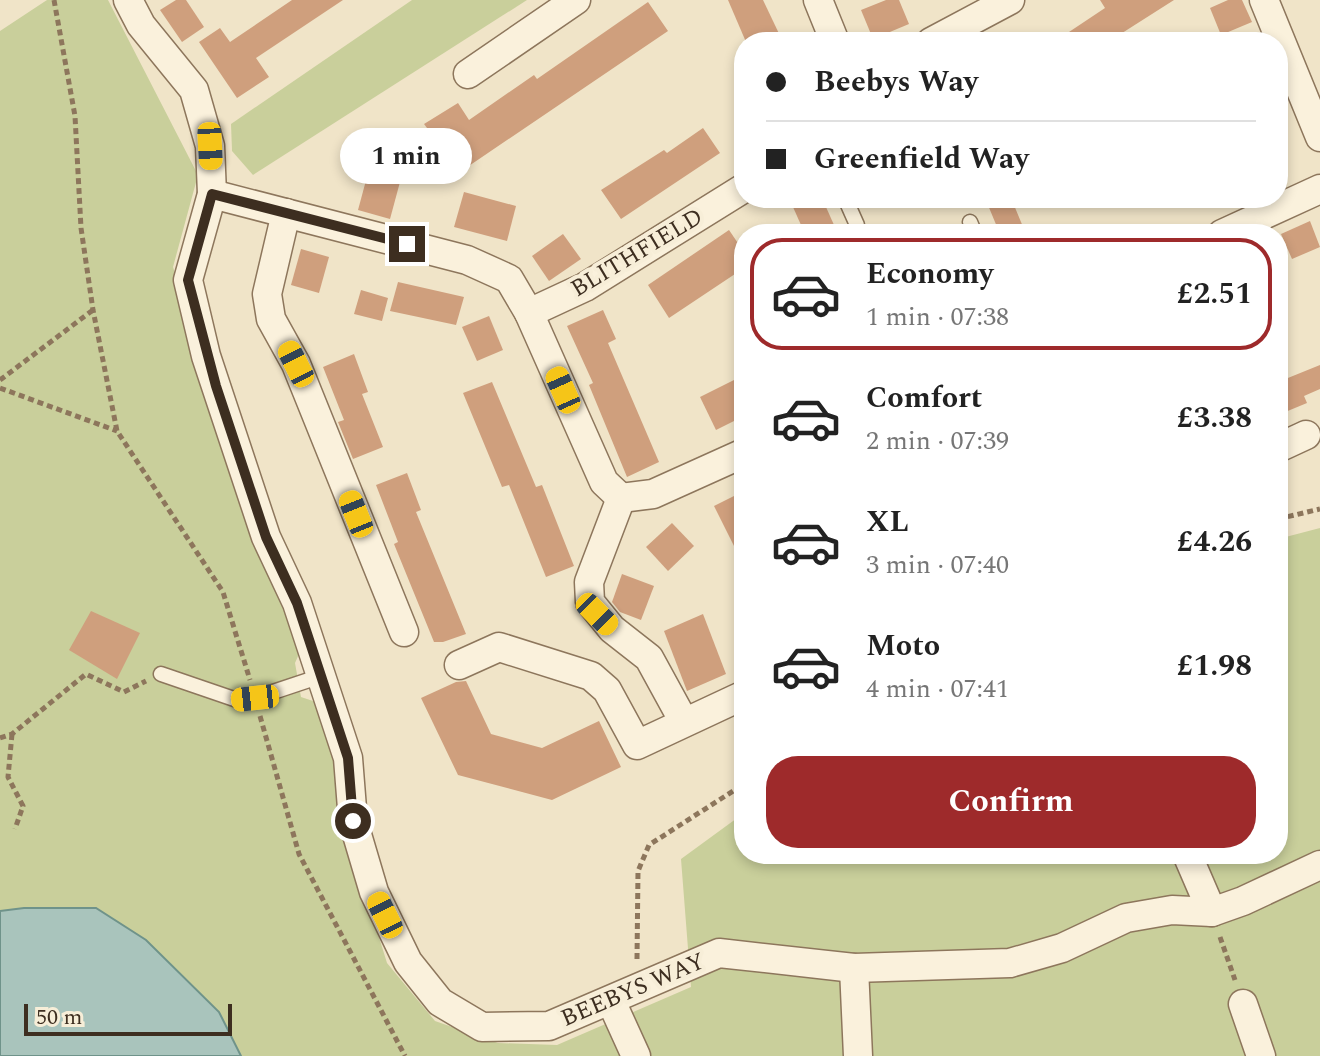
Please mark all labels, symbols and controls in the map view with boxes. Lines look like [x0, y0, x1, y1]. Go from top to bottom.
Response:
text: Beebys Way [814, 59, 978, 105]
car [197, 121, 223, 171]
callout: 1 min [341, 128, 473, 184]
text: 1 min [371, 136, 441, 176]
text: Greenfield Way [814, 136, 1029, 182]
street label: BLITHFIELD [564, 199, 710, 307]
route end [389, 226, 425, 262]
text: Economy [866, 251, 993, 297]
icon: car [770, 258, 842, 330]
text: £2.51 [1177, 271, 1252, 317]
text: 1 min · 07:38 [866, 297, 1009, 337]
car [274, 337, 318, 391]
car [542, 363, 584, 417]
text: Comfort [866, 375, 982, 421]
icon: car [770, 382, 842, 454]
text: £3.38 [1177, 395, 1252, 441]
text: 2 min · 07:39 [866, 421, 1009, 461]
car [336, 487, 376, 541]
text: XL [866, 499, 909, 545]
icon: car [770, 506, 842, 578]
text: £4.26 [1177, 519, 1252, 565]
text: 3 min · 07:40 [866, 545, 1009, 585]
car [572, 589, 622, 639]
text: Moto [866, 623, 940, 669]
icon: car [770, 630, 842, 702]
text: £1.98 [1177, 643, 1252, 689]
text: 4 min · 07:41 [866, 669, 1009, 709]
car [230, 684, 280, 712]
button: Confirm [766, 756, 1256, 848]
route start [335, 803, 371, 839]
car [364, 888, 406, 942]
street label: BEEBYS WAY [555, 943, 711, 1037]
scale bar [24, 1000, 232, 1036]
text: 50 m [36, 1001, 82, 1034]

